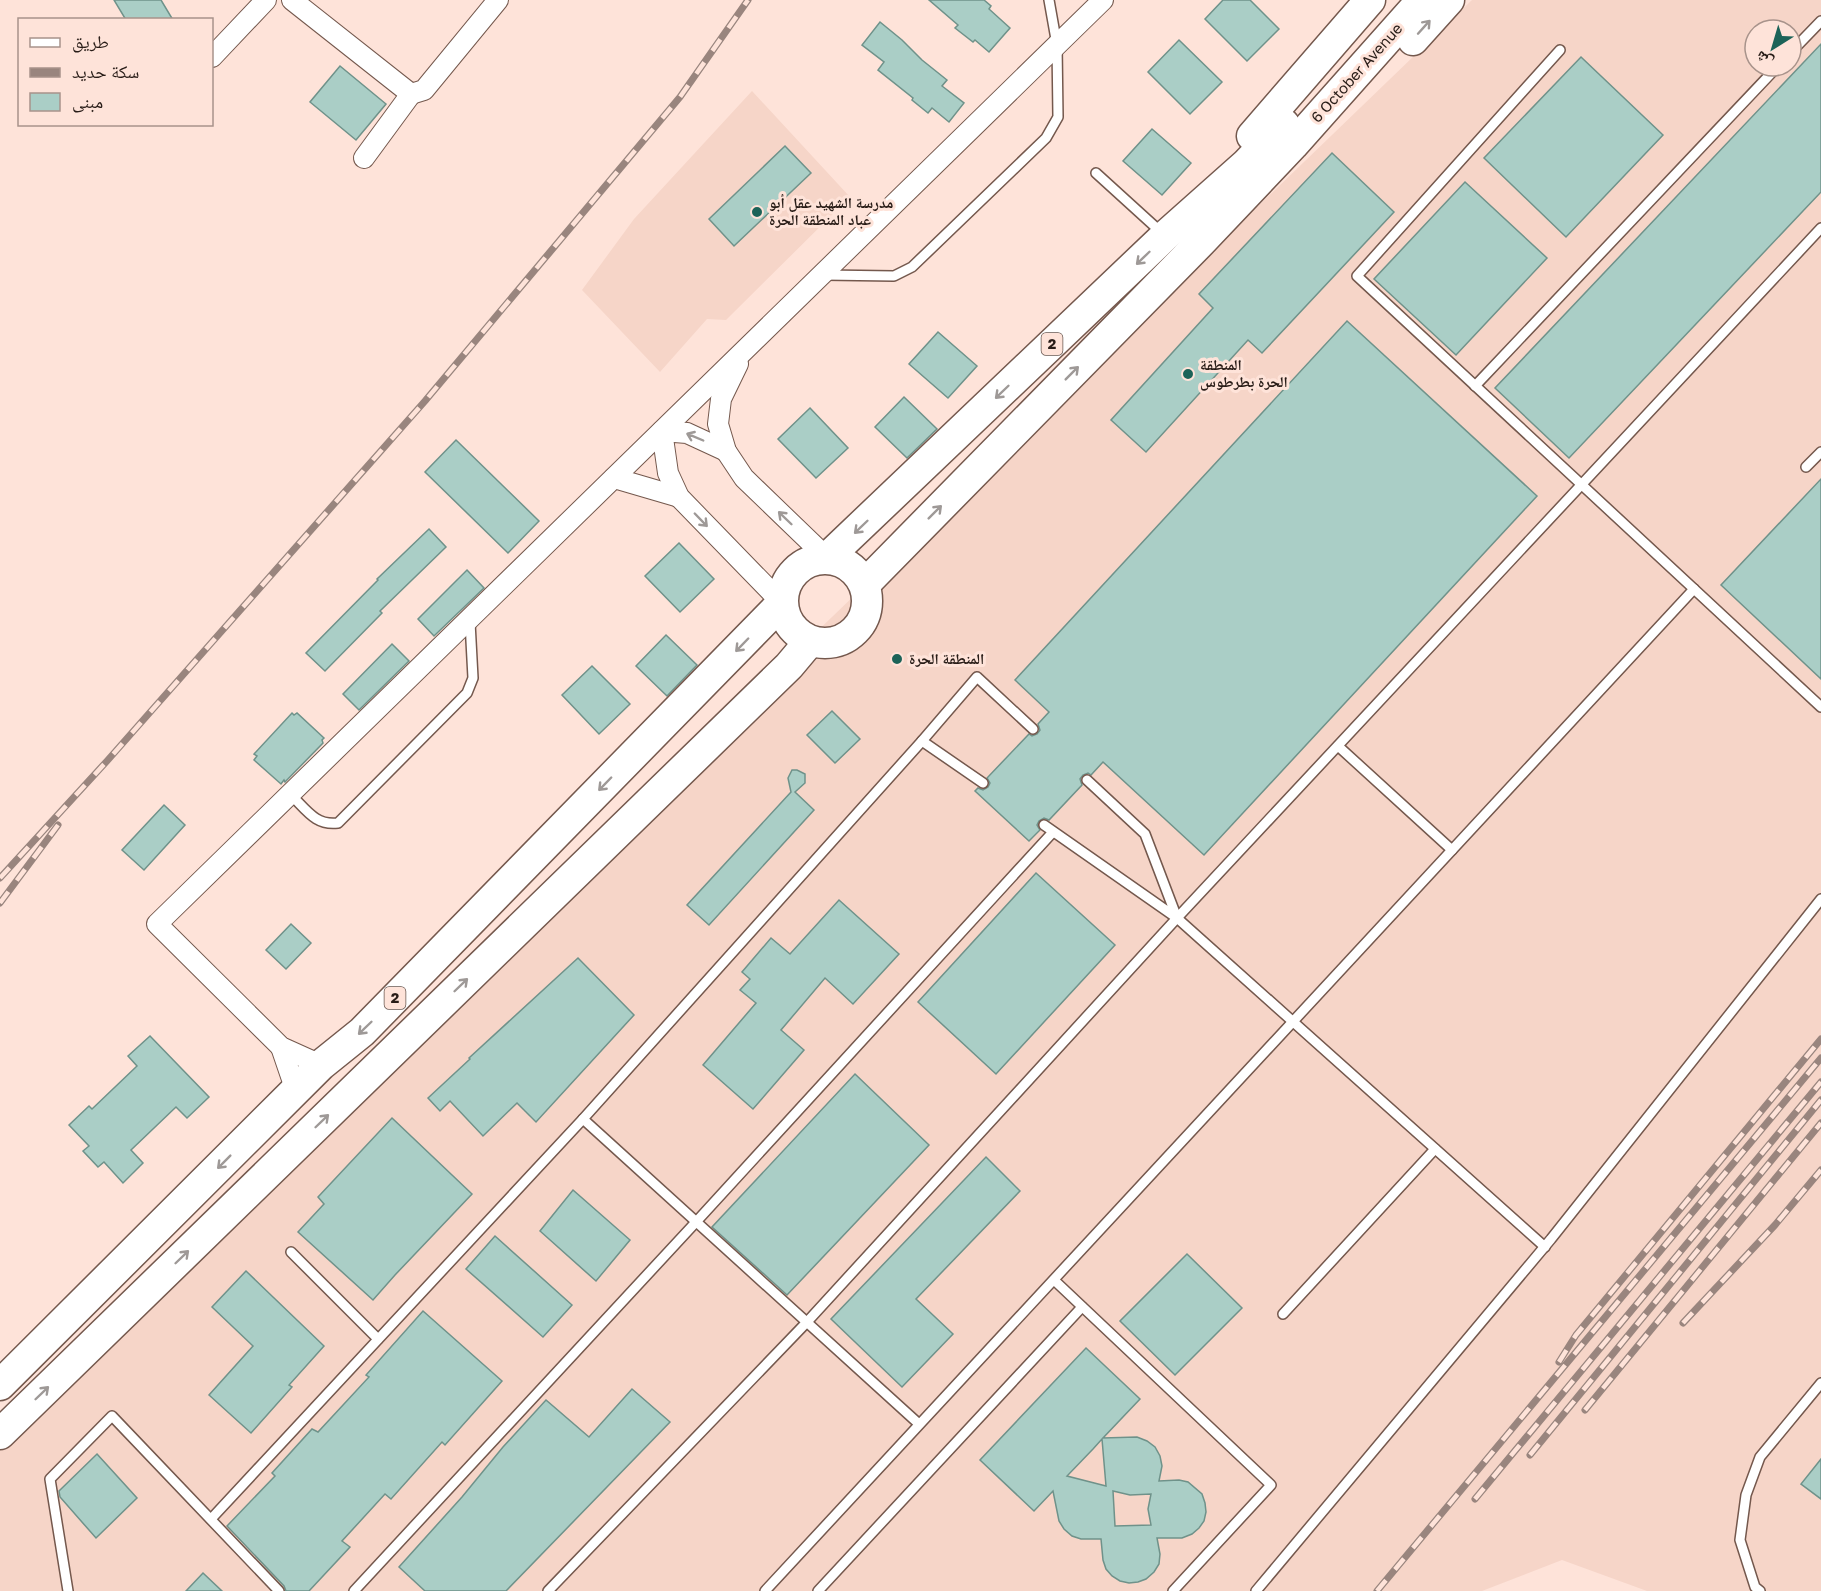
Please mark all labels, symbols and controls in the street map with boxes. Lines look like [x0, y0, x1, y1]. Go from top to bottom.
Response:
legend [18, 18, 213, 126]
north arrow [1743, 18, 1803, 78]
street label: 6 October Avenue [1307, 19, 1406, 126]
one-way arrow [1417, 20, 1432, 35]
text: طريق [72, 30, 109, 53]
text: ش [1751, 47, 1777, 73]
text: سكة حديد [72, 60, 139, 82]
text: مبنى [72, 90, 103, 113]
place label: مدرسة الشهيد عقل أبو عباد المنطقة الحرة [769, 193, 893, 229]
marker: مدرسة الشهيد عقل أبو عباد المنطقة الحرة [750, 205, 764, 219]
one-way arrow [1136, 251, 1151, 265]
road number: 2 [1042, 333, 1062, 355]
place label: المنطقة الحرة بطرطوس [1200, 355, 1288, 391]
one-way arrow [1065, 366, 1079, 381]
marker: المنطقة الحرة بطرطوس [1181, 367, 1195, 381]
one-way arrow [994, 385, 1009, 399]
one-way arrow [687, 431, 705, 442]
one-way arrow [928, 505, 942, 520]
one-way arrow [778, 510, 793, 525]
one-way arrow [693, 512, 708, 527]
one-way arrow [853, 519, 868, 534]
one-way arrow [734, 637, 749, 652]
place label: المنطقة الحرة [909, 649, 984, 667]
marker: المنطقة الحرة [890, 652, 904, 666]
one-way arrow [598, 776, 612, 791]
one-way arrow [454, 978, 469, 992]
road number: 2 [384, 987, 406, 1009]
one-way arrow [358, 1021, 373, 1035]
one-way arrow [314, 1114, 329, 1128]
one-way arrow [217, 1155, 232, 1170]
one-way arrow [174, 1250, 189, 1264]
one-way arrow [35, 1386, 50, 1400]

